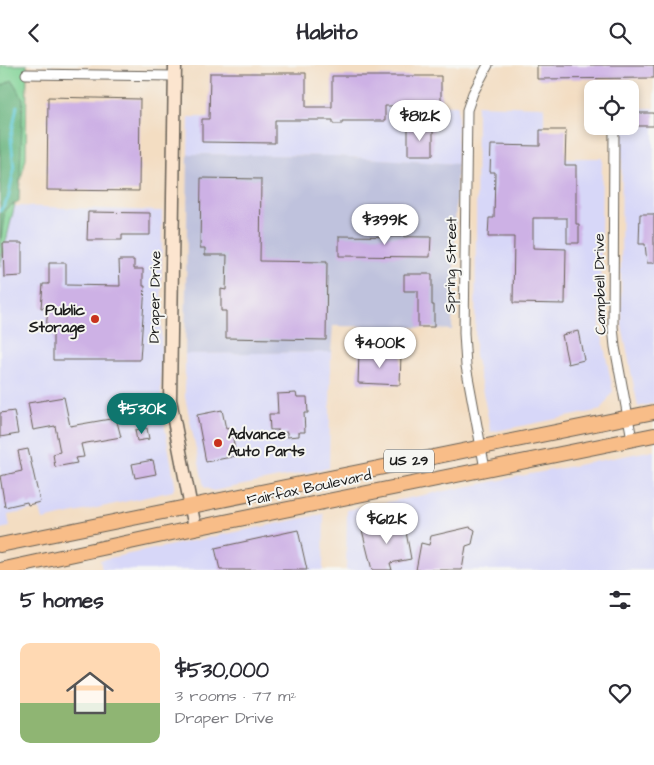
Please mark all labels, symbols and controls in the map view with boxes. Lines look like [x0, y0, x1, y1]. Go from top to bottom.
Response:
text: Habito [296, 17, 358, 48]
icon: back [20, 19, 48, 47]
icon: search [606, 19, 634, 47]
map controls [584, 80, 639, 135]
button: locate [584, 80, 639, 135]
pin: $812K [385, 99, 455, 142]
text: $812K [400, 105, 440, 127]
pin: $399K [350, 203, 420, 246]
text: $399K [363, 209, 407, 231]
street label: Spring Street [440, 217, 463, 313]
street label: Campbell Drive [589, 233, 611, 335]
street label: Draper Drive [144, 251, 166, 343]
place label: Public Storage [28, 300, 86, 340]
marker: Public Storage [89, 313, 101, 325]
pin: $400K [345, 327, 415, 369]
text: $400K [355, 332, 405, 354]
pin: $530K [107, 393, 177, 435]
text: $530K [118, 398, 166, 420]
place label: Advance Auto Parts [228, 424, 305, 462]
marker: Advance Auto Parts [212, 437, 224, 449]
road number: US 29 [384, 449, 434, 473]
street label: Fairfax Boulevard [245, 464, 373, 511]
pin: $612K [352, 503, 422, 545]
text: $612K [367, 508, 407, 530]
text: 5 homes [20, 586, 104, 615]
icon: filters [606, 586, 634, 614]
text: $530,000 [175, 656, 269, 685]
icon: home [60, 663, 120, 723]
icon: heart [606, 679, 634, 707]
text: 3 rooms · 77 m² [175, 685, 296, 707]
text: Draper Drive [175, 707, 274, 729]

